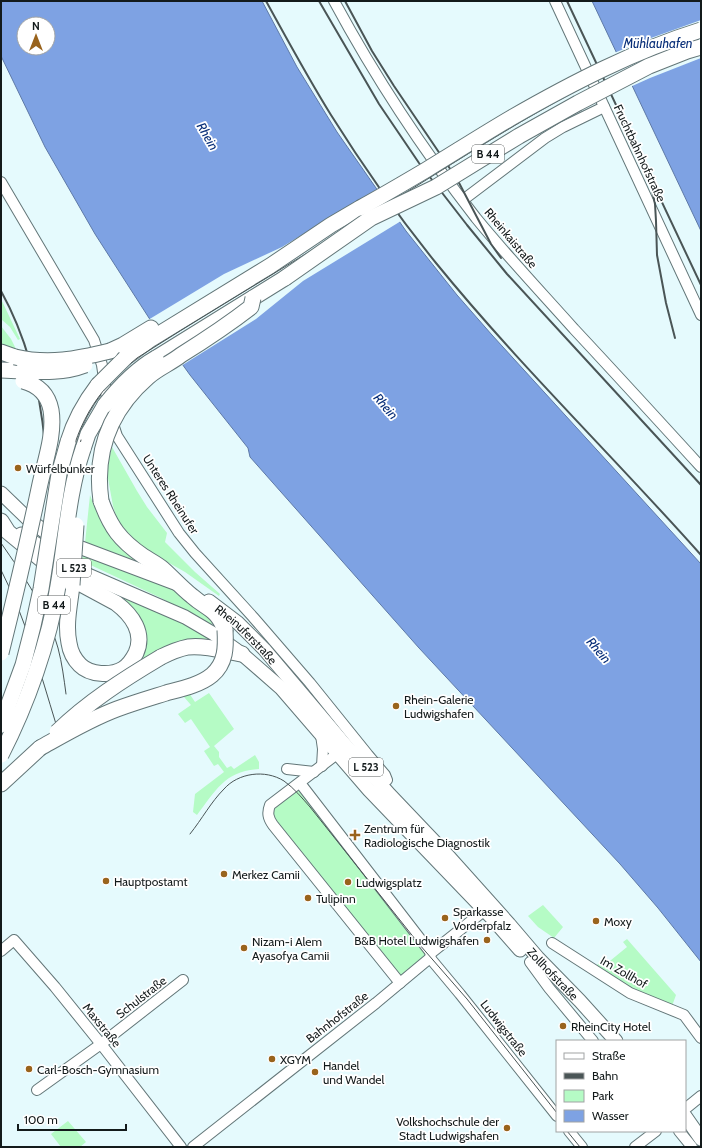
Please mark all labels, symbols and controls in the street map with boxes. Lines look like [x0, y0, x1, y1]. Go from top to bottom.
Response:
north arrow [16, 16, 56, 56]
text: N [32, 19, 40, 33]
water label: Mühlauhafen [622, 35, 693, 51]
street label: Fruchtbahnhofstraße [611, 102, 669, 204]
water label: Rhein [194, 119, 222, 153]
road number: B 44 [472, 145, 504, 163]
street label: Rheinkaistraße [481, 205, 541, 271]
water label: Rhein [370, 390, 402, 422]
street label: Unteres Rheinufer [140, 451, 202, 537]
place label: Würfelbunker [26, 461, 95, 476]
marker: Würfelbunker [13, 463, 23, 473]
road number: L 523 [57, 559, 91, 577]
road number: B 44 [38, 596, 70, 614]
street label: Rheinuferstraße [212, 601, 281, 667]
water label: Rhein [583, 634, 615, 666]
place label: Rhein-Galerie Ludwigshafen [404, 692, 474, 721]
marker: Rhein-Galerie Ludwigshafen [391, 701, 401, 711]
road number: L 523 [349, 758, 383, 776]
place label: Zentrum für Radiologische Diagnostik [364, 821, 490, 850]
marker: Zentrum für Radiologische Diagnostik [349, 829, 361, 841]
place label: Merkez Camii [232, 867, 300, 882]
marker: Merkez Camii [219, 869, 229, 879]
place label: Hauptpostamt [114, 874, 188, 889]
place label: Ludwigsplatz [356, 875, 422, 890]
marker: Hauptpostamt [101, 876, 111, 886]
marker: Ludwigsplatz [343, 877, 353, 887]
place label: Tulipinn [316, 891, 356, 906]
marker: Tulipinn [303, 893, 313, 903]
place label: Sparkasse Vorderpfalz [453, 904, 512, 933]
marker: Sparkasse Vorderpfalz [440, 913, 450, 923]
place label: Moxy [604, 914, 632, 929]
marker: Moxy [591, 916, 601, 926]
place label: B&B Hotel Ludwigshafen [354, 933, 479, 948]
place label: Nizam-i Alem Ayasofya Camii [252, 934, 329, 963]
marker: B&B Hotel Ludwigshafen [482, 935, 492, 945]
marker: Nizam-i Alem Ayasofya Camii [239, 943, 249, 953]
street label: Zollhofstraße [525, 944, 582, 1003]
street label: Im Zollhof [598, 953, 650, 991]
street label: Schulstraße [113, 973, 169, 1021]
street label: Bahnhofstraße [303, 988, 371, 1046]
street label: Ludwigstraße [477, 997, 531, 1059]
street label: Maxstraße [80, 1000, 124, 1050]
place label: RheinCity Hotel [571, 1019, 651, 1034]
marker: RheinCity Hotel [558, 1021, 568, 1031]
legend [556, 1040, 686, 1132]
text: Straße [592, 1048, 625, 1063]
place label: XGYM [280, 1052, 311, 1067]
marker: XGYM [267, 1054, 277, 1064]
place label: Handel und Wandel [323, 1058, 385, 1087]
place label: Carl-Bosch-Gymnasium [37, 1062, 159, 1077]
marker: Carl-Bosch-Gymnasium [24, 1064, 34, 1074]
marker: Handel und Wandel [310, 1067, 320, 1077]
text: Bahn [592, 1068, 618, 1083]
text: Park [592, 1088, 614, 1103]
scale bar [18, 1106, 126, 1132]
text: Wasser [592, 1108, 629, 1123]
text: 100 m [24, 1112, 58, 1127]
place label: Volkshochschule der Stadt Ludwigshafen [396, 1114, 499, 1143]
marker: Volkshochschule der Stadt Ludwigshafen [502, 1123, 512, 1133]

